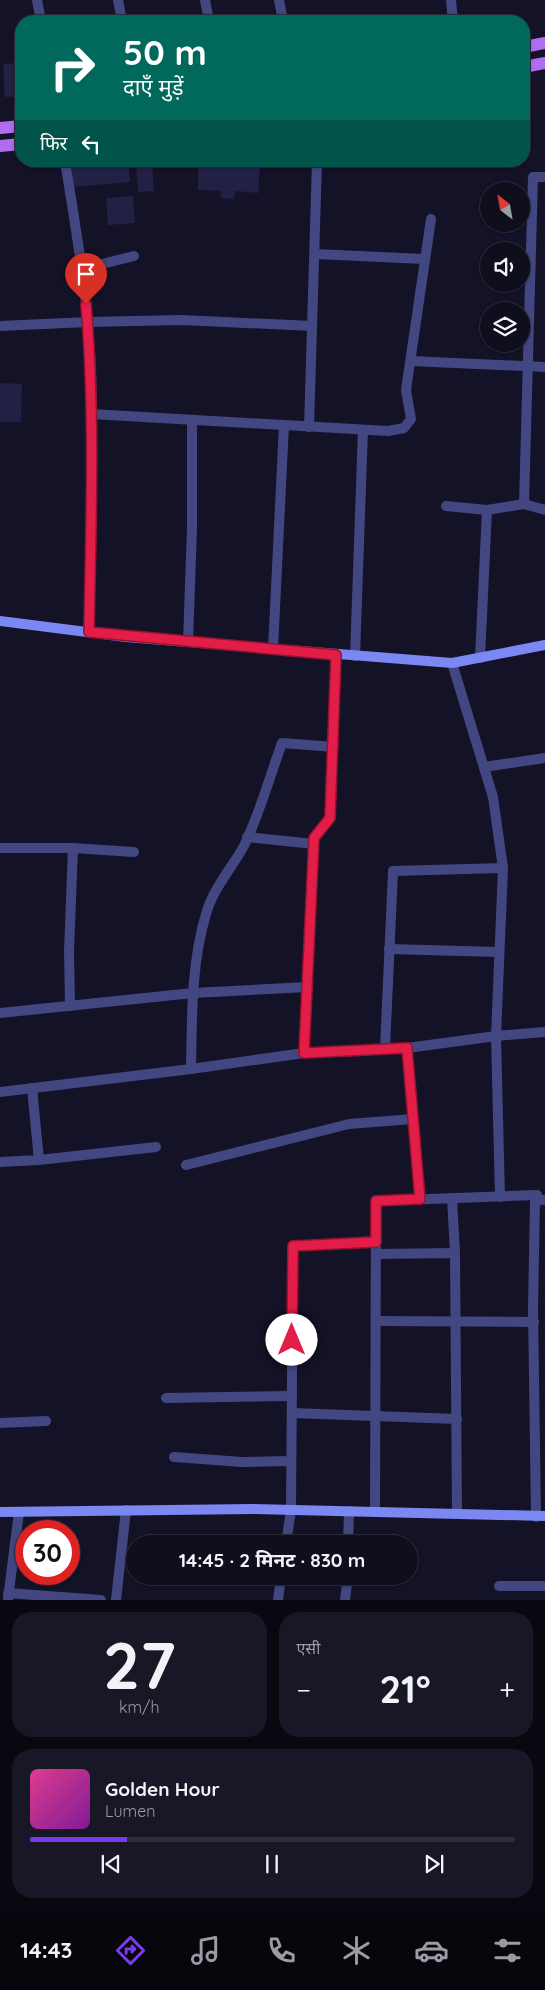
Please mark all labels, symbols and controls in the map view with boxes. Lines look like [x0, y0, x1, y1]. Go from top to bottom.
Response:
text: 50 m [123, 30, 207, 74]
icon: right [40, 35, 105, 100]
text: दाएँ मुड़ें [123, 73, 183, 101]
icon: left [77, 130, 105, 158]
text: फिर [40, 131, 67, 155]
north arrow [480, 182, 530, 232]
map controls [480, 182, 530, 352]
button: sound [480, 242, 530, 292]
pin [65, 253, 107, 304]
icon: arrive [72, 260, 100, 288]
button: layers [480, 302, 530, 352]
position arrow [265, 1313, 317, 1365]
speed limit sign: 30 [15, 1520, 80, 1585]
text: 14:45 · 2 मिनट · 830 m [179, 1548, 365, 1572]
text: 27 [103, 1624, 176, 1705]
text: एसी [297, 1638, 320, 1658]
text: 21° [379, 1665, 431, 1713]
text: − [297, 1672, 311, 1707]
text: + [499, 1672, 515, 1707]
text: km/h [119, 1697, 160, 1717]
text: Golden Hour [105, 1777, 220, 1801]
text: Lumen [105, 1801, 156, 1821]
icon: previous [97, 1850, 125, 1878]
icon: pause [258, 1850, 286, 1878]
icon: next [420, 1850, 448, 1878]
icon: directions [113, 1933, 148, 1968]
icon: music [188, 1933, 223, 1968]
icon: phone [264, 1933, 299, 1968]
icon: climate [339, 1933, 374, 1968]
icon: car [414, 1933, 449, 1968]
icon: filters [490, 1933, 525, 1968]
text: 14:43 [20, 1936, 72, 1964]

